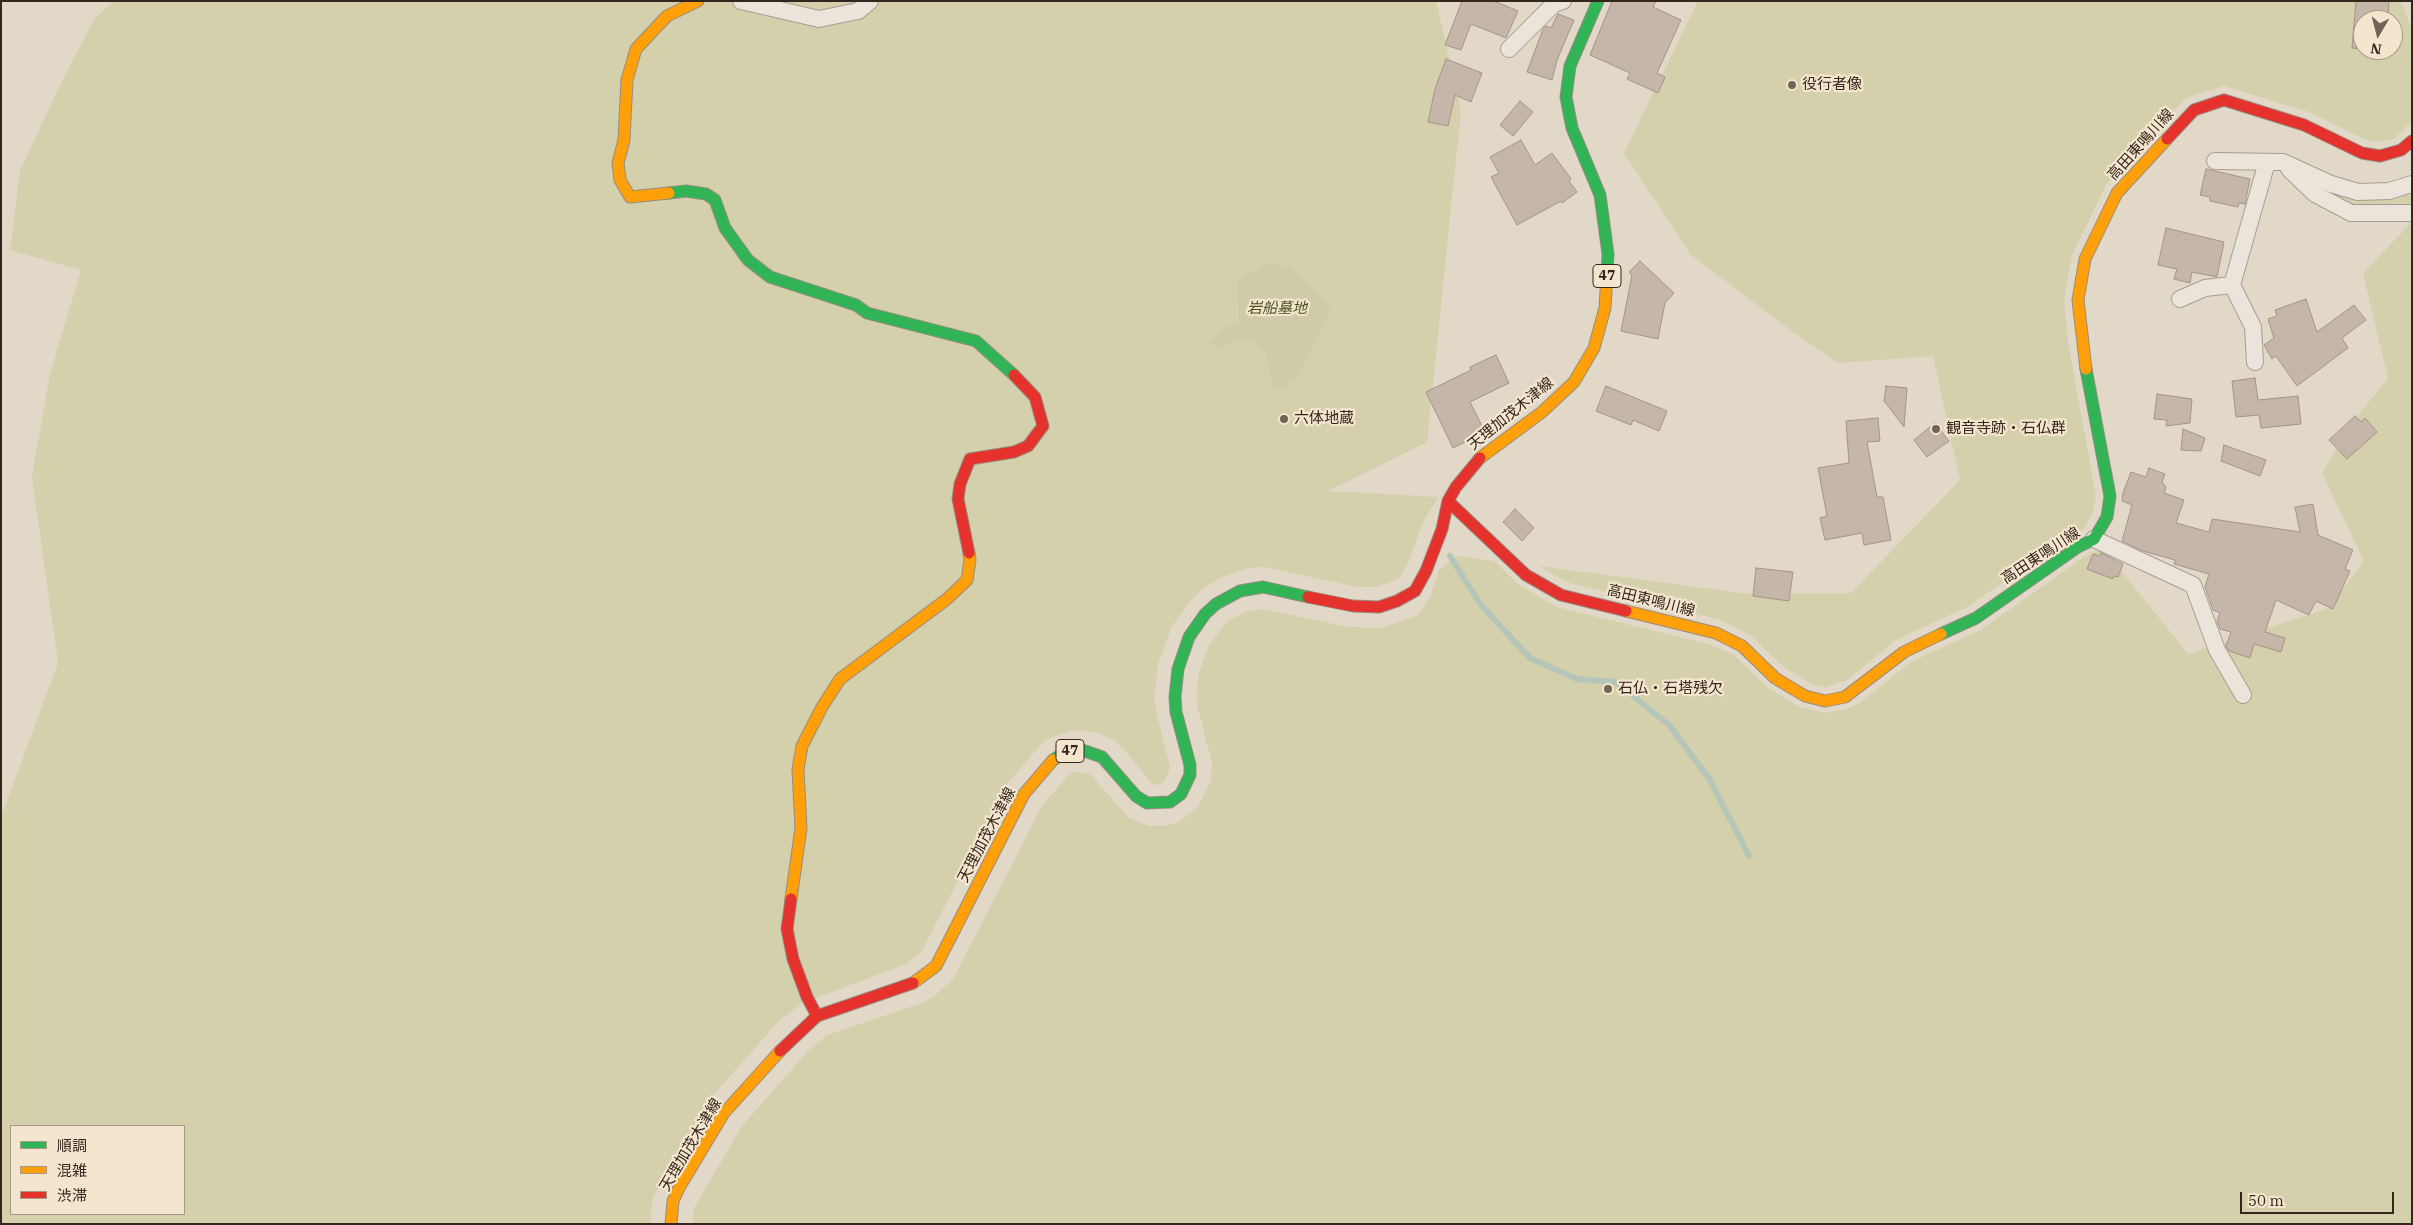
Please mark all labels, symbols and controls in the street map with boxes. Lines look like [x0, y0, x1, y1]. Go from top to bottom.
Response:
north arrow [2353, 10, 2403, 60]
text: N [2369, 39, 2383, 59]
place label: 役行者像 [1802, 76, 1862, 94]
marker: 役行者像 [1786, 79, 1798, 91]
street label: 高田東鳴川線 [2104, 106, 2178, 184]
road number: 47 [1593, 264, 1621, 288]
park label: 岩船墓地 [1247, 300, 1307, 318]
street label: 天理加茂木津線 [1465, 374, 1557, 454]
place label: 六体地蔵 [1294, 410, 1354, 428]
marker: 六体地蔵 [1278, 413, 1290, 425]
place label: 観音寺跡・石仏群 [1946, 420, 2066, 438]
marker: 観音寺跡・石仏群 [1930, 423, 1942, 435]
street label: 高田東鳴川線 [1998, 524, 2084, 588]
street label: 高田東鳴川線 [1605, 581, 1697, 621]
place label: 石仏・石塔残欠 [1618, 680, 1723, 698]
marker: 石仏・石塔残欠 [1602, 683, 1614, 695]
road number: 47 [1056, 739, 1084, 762]
street label: 天理加茂木津線 [954, 784, 1020, 886]
street label: 天理加茂木津線 [656, 1095, 726, 1195]
legend [10, 1125, 185, 1215]
text: 順調 [57, 1136, 87, 1155]
text: 混雑 [57, 1161, 87, 1180]
scale bar [2243, 1182, 2397, 1214]
text: 渋滞 [57, 1186, 87, 1205]
text: 50 m [2248, 1191, 2284, 1210]

